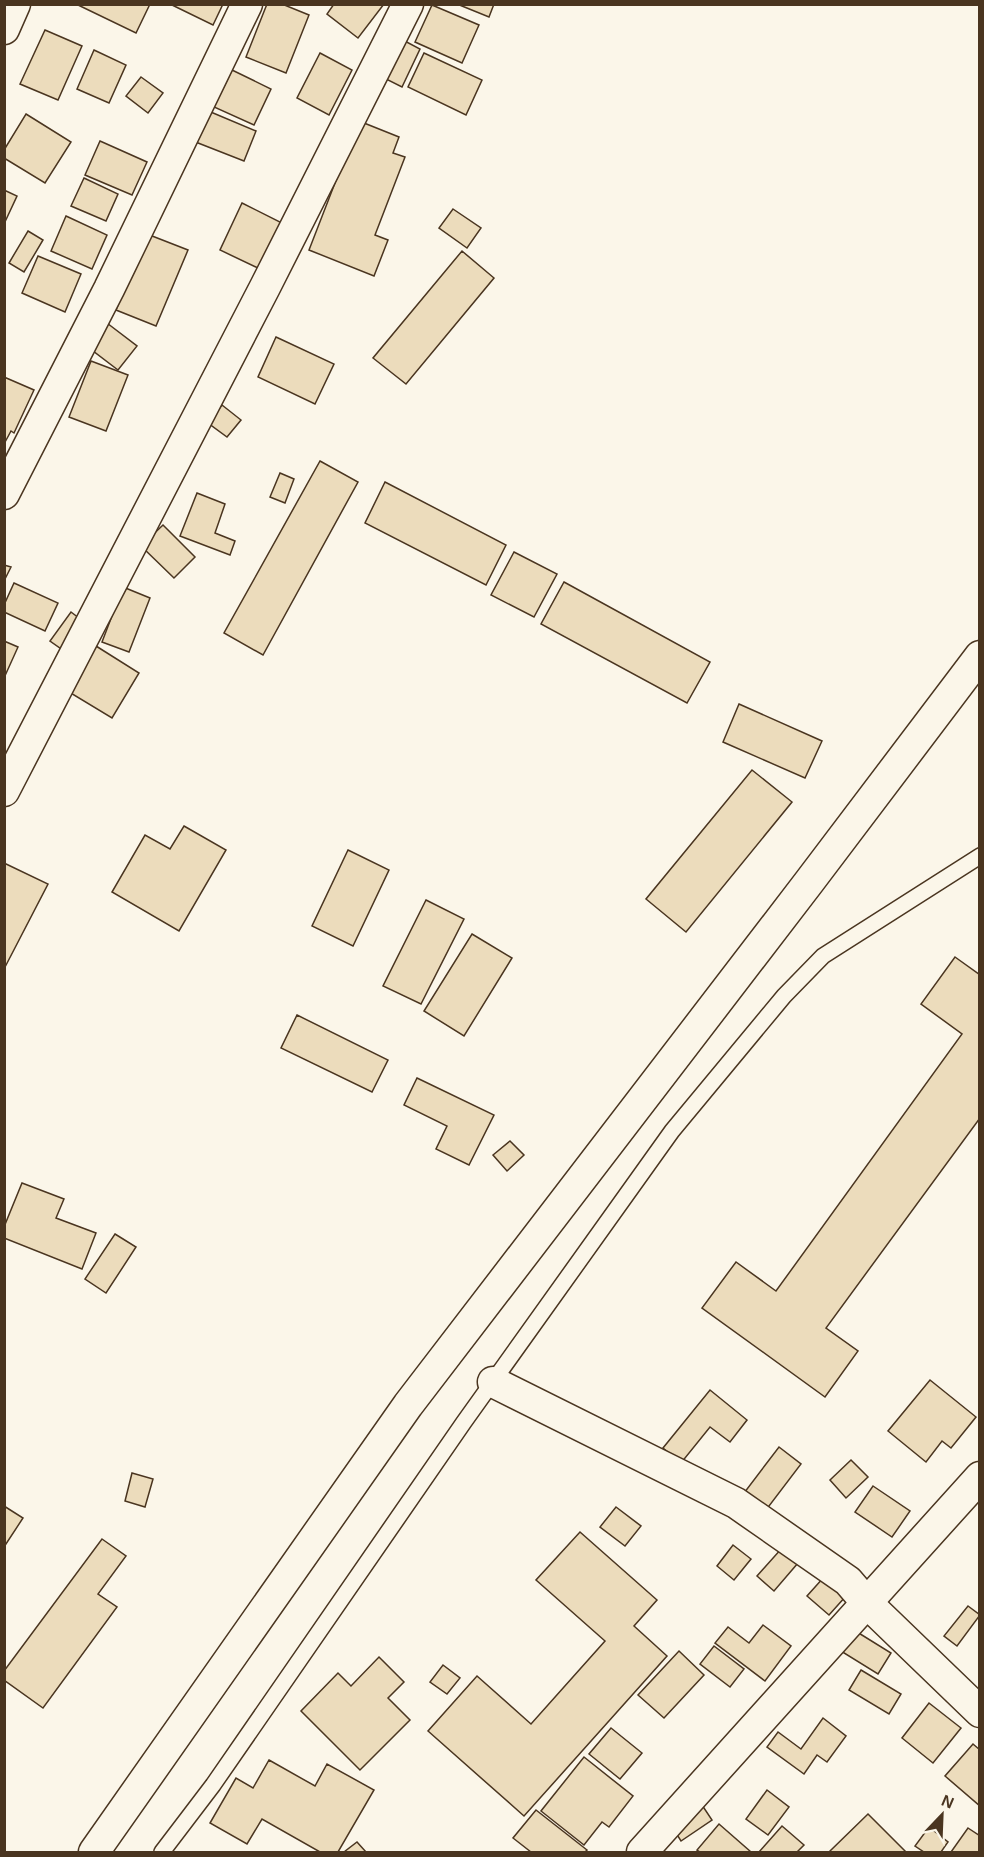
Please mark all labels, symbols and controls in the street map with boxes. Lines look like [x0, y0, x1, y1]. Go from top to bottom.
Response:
north arrow [912, 1785, 972, 1845]
text: N [939, 1792, 956, 1812]

